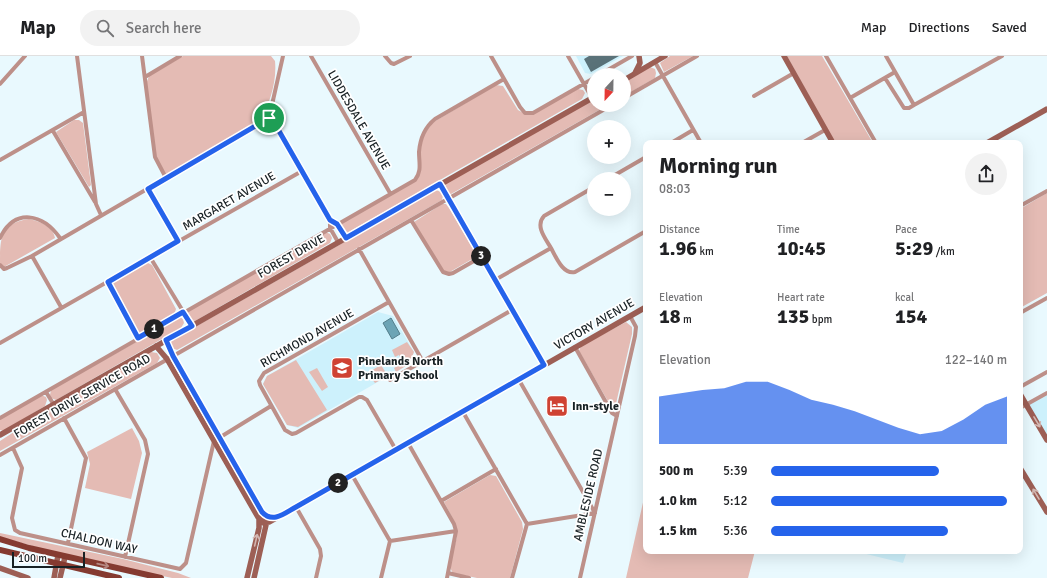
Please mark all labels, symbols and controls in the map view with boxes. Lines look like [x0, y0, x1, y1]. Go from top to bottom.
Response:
search box [80, 10, 360, 46]
text: Map [20, 16, 56, 40]
icon: search [94, 17, 116, 39]
text: Search here [126, 19, 201, 37]
text: Map [861, 19, 887, 36]
text: Directions [909, 19, 970, 36]
text: Saved [992, 19, 1027, 36]
street label: LIDDESDALE AVENUE [324, 68, 393, 173]
north arrow [587, 68, 631, 112]
map controls [587, 68, 631, 216]
pin [252, 101, 286, 135]
icon: arrive [258, 107, 280, 129]
button: + [587, 120, 631, 164]
text: Morning run [659, 152, 778, 179]
button: share [965, 153, 1007, 195]
street label: MARGARET AVENUE [180, 169, 279, 234]
button: − [587, 172, 631, 216]
text: 08:03 [659, 181, 691, 197]
text: Distance [659, 223, 700, 236]
text: Time [777, 223, 800, 236]
text: Pace [895, 223, 917, 236]
street label: FOREST DRIVE [255, 231, 328, 282]
text: 1.96 [659, 236, 697, 261]
text: 10:45 [777, 236, 826, 261]
text: 5:29 [895, 236, 933, 261]
text: km [697, 245, 714, 258]
text: /km [933, 245, 955, 258]
pin: 3 [471, 246, 491, 266]
text: 3 [478, 249, 484, 262]
text: Elevation [659, 291, 703, 304]
text: Heart rate [777, 291, 825, 304]
text: kcal [895, 291, 914, 304]
street label: VICTORY AVENUE [551, 295, 637, 353]
text: 18 [659, 304, 681, 329]
text: 135 [777, 304, 809, 329]
text: 154 [895, 304, 927, 329]
street label: RICHMOND AVENUE [258, 305, 357, 371]
text: m [681, 313, 692, 326]
text: bpm [809, 313, 832, 326]
pin: 1 [144, 319, 164, 339]
text: 1 [151, 322, 157, 335]
street label: FOREST DRIVE SERVICE ROAD [11, 351, 153, 442]
text: Elevation [659, 352, 711, 368]
text: 122–140 m [945, 352, 1007, 368]
place label: Pinelands North Primary School [358, 354, 443, 383]
school or university icon: Pinelands North Primary School [329, 355, 355, 381]
hotel icon: Inn-style [544, 393, 570, 419]
place label: Inn-style [572, 399, 619, 414]
one-way arrow [1033, 416, 1041, 428]
street label: AMBLESIDE ROAD [571, 447, 606, 543]
text: 500 m [659, 463, 693, 479]
text: 5:39 [723, 463, 748, 479]
pin: 2 [328, 473, 348, 493]
text: 2 [335, 476, 341, 489]
one-way arrow [1032, 488, 1040, 500]
text: 1.0 km [659, 493, 697, 509]
text: 5:12 [723, 493, 748, 509]
text: 1.5 km [659, 523, 697, 539]
text: 5:36 [723, 523, 748, 539]
street label: CHALDON WAY [59, 525, 139, 558]
one-way arrow [253, 534, 261, 547]
scale bar [12, 550, 85, 569]
text: 100 m [18, 552, 47, 565]
one-way arrow [97, 562, 110, 570]

